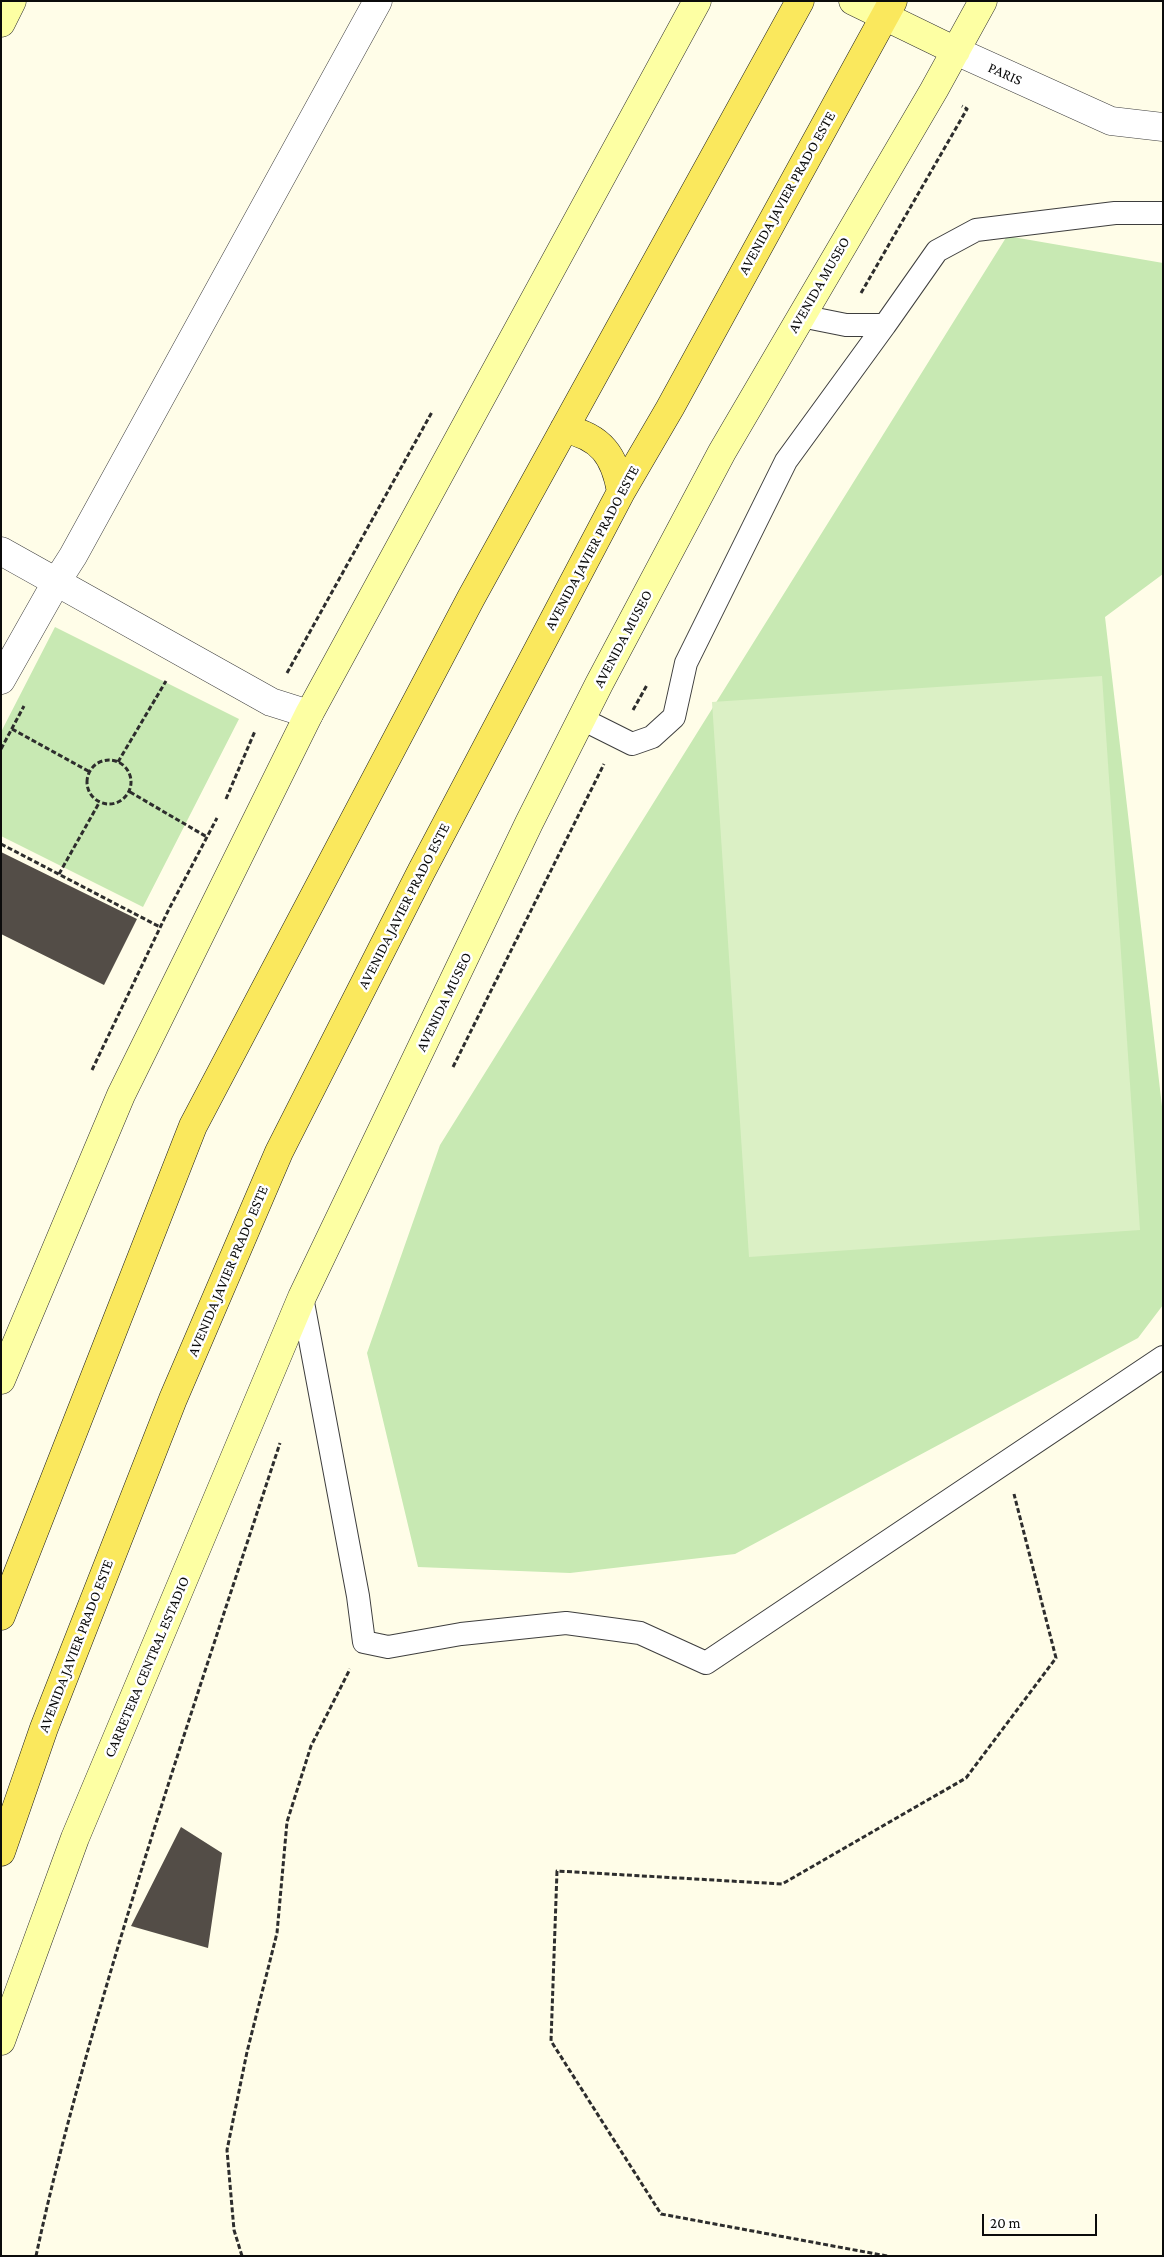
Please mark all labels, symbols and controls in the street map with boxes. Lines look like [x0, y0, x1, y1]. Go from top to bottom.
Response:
street label: PARIS [985, 59, 1025, 89]
street label: AVENIDA JAVIER PRADO ESTE [735, 108, 839, 278]
street label: AVENIDA MUSEO [784, 234, 854, 336]
street label: AVENIDA JAVIER PRADO ESTE [541, 463, 643, 633]
street label: AVENIDA MUSEO [590, 587, 656, 691]
street label: AVENIDA JAVIER PRADO ESTE [354, 820, 454, 992]
street label: AVENIDA MUSEO [412, 950, 476, 1054]
street label: AVENIDA JAVIER PRADO ESTE [184, 1183, 272, 1359]
street label: AVENIDA JAVIER PRADO ESTE [35, 1557, 117, 1735]
street label: CARRETERA CENTRAL ESTADIO [101, 1574, 193, 1760]
scale bar [984, 2204, 1099, 2236]
text: 20 m [990, 2215, 1021, 2231]

